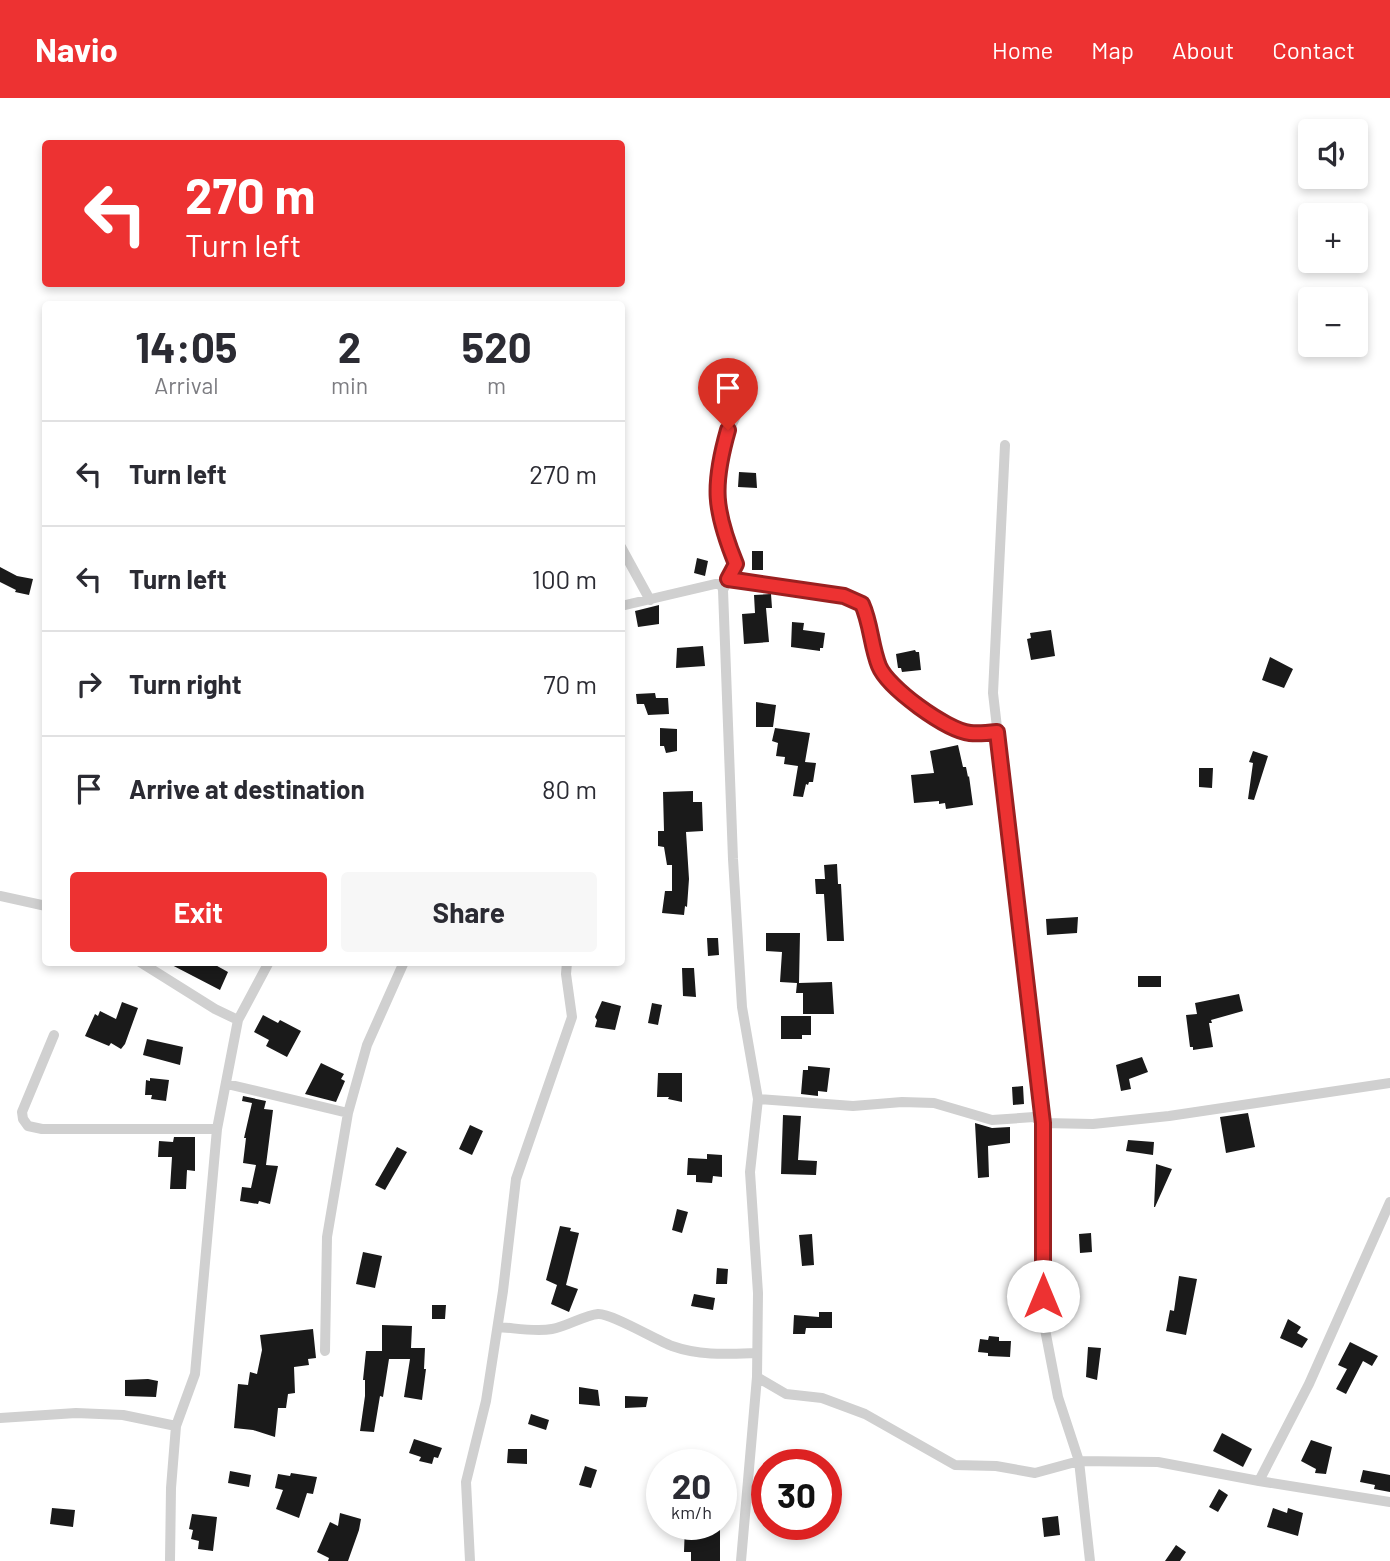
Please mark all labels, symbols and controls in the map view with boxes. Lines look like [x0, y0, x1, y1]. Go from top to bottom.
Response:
text: Navio [35, 29, 118, 69]
text: Home [992, 35, 1053, 64]
text: Map [1091, 35, 1134, 64]
text: About [1172, 35, 1234, 64]
text: Contact [1272, 35, 1355, 64]
map controls [1298, 119, 1368, 357]
button: sound [1298, 119, 1368, 189]
text: 270 m [185, 165, 315, 224]
icon: left [70, 168, 161, 259]
button: + [1298, 203, 1368, 273]
text: Turn left [185, 225, 302, 263]
button: − [1298, 287, 1368, 357]
text: 14:05 [135, 321, 238, 371]
text: 2 [338, 321, 361, 371]
text: 520 [462, 321, 532, 371]
pin [698, 358, 758, 430]
icon: arrive [709, 369, 747, 407]
text: Arrival [154, 371, 219, 399]
text: min [331, 371, 368, 399]
text: m [487, 371, 506, 399]
icon: left [70, 455, 108, 493]
text: Turn left [129, 458, 227, 489]
text: 270 m [529, 458, 597, 489]
icon: left [70, 560, 108, 598]
text: Turn left [129, 563, 227, 594]
text: 100 m [532, 563, 597, 594]
icon: right [70, 665, 108, 703]
text: Turn right [129, 668, 242, 699]
text: 70 m [543, 668, 597, 699]
icon: arrive [70, 770, 108, 808]
text: Arrive at destination [129, 773, 365, 804]
text: 80 m [542, 773, 597, 804]
button: Exit [70, 872, 327, 952]
button: Share [341, 872, 597, 952]
position arrow [1006, 1259, 1080, 1333]
speed limit sign: 30 [751, 1449, 842, 1540]
text: 20 [672, 1464, 711, 1506]
text: km/h [671, 1501, 712, 1523]

